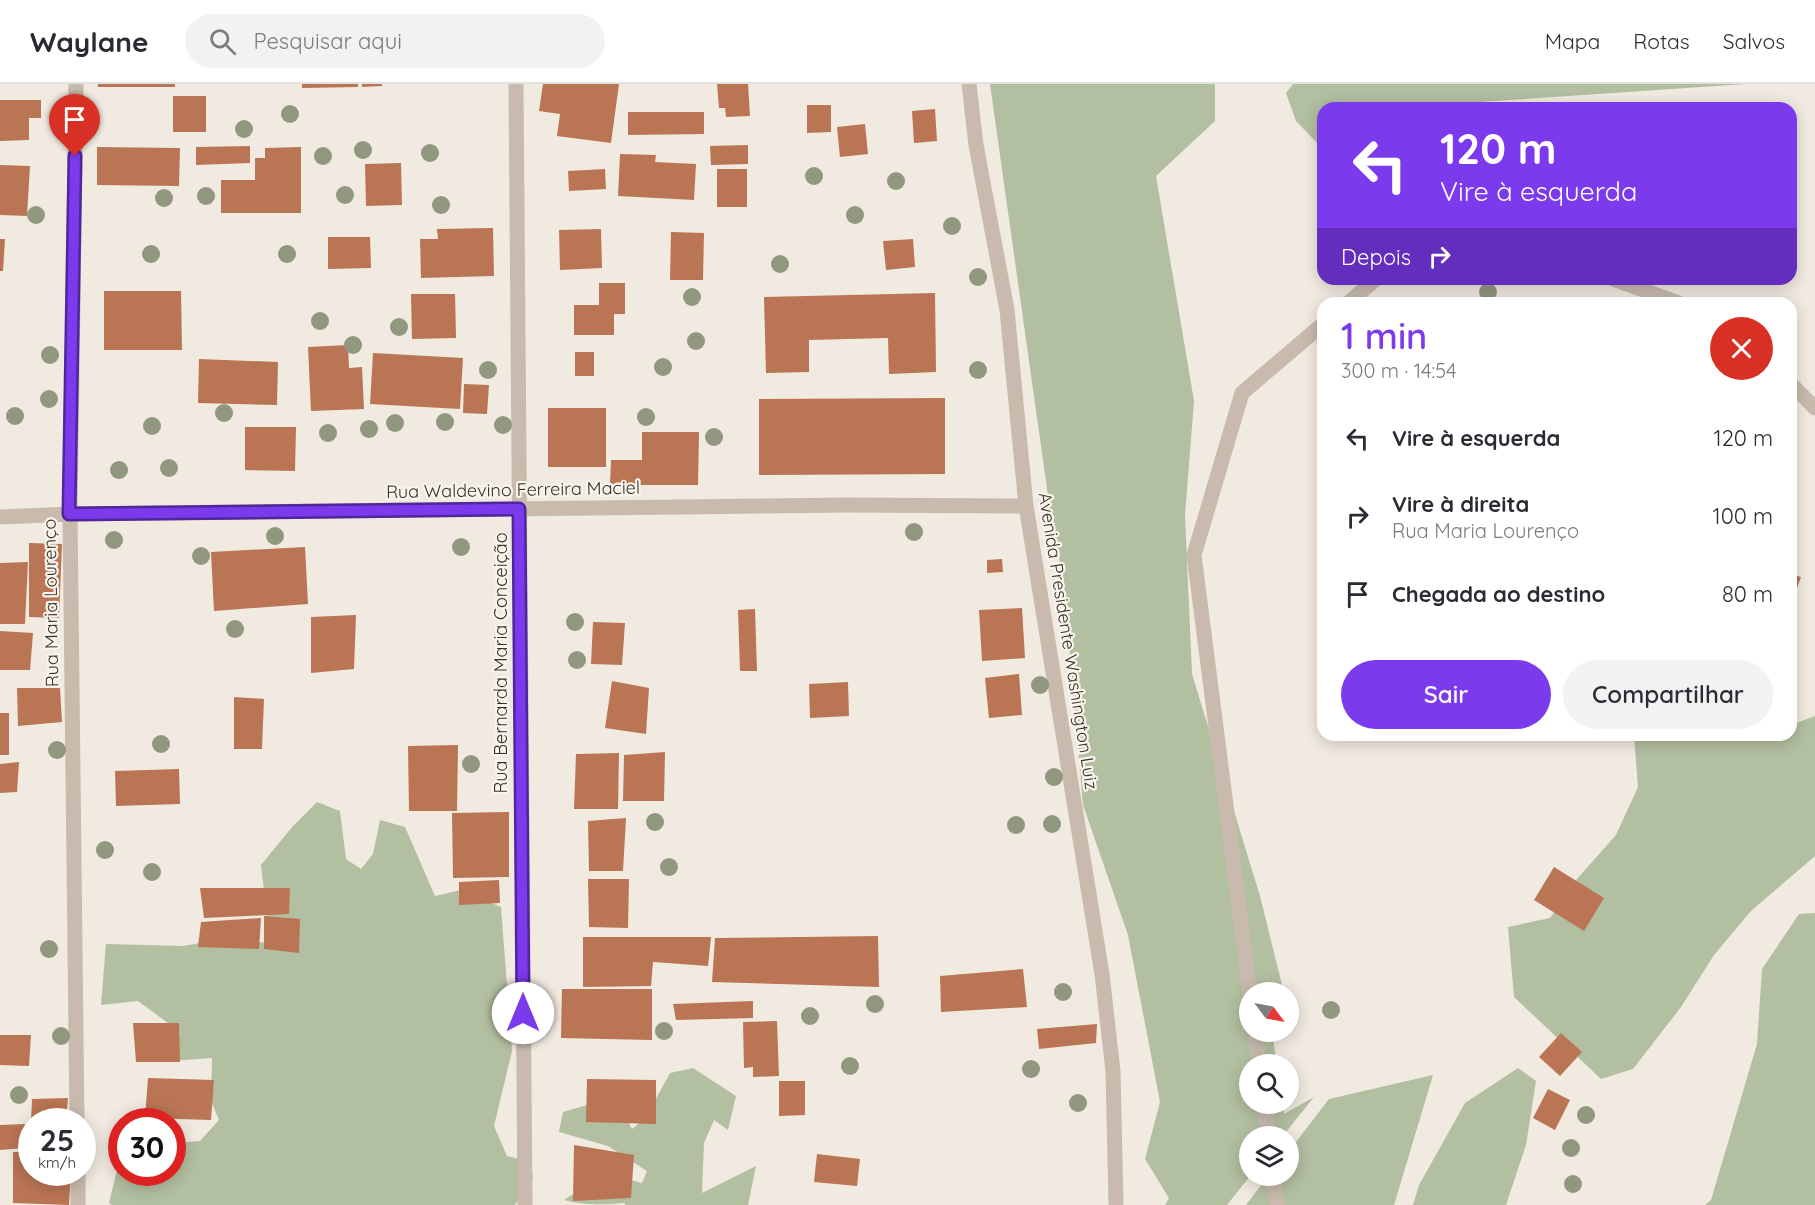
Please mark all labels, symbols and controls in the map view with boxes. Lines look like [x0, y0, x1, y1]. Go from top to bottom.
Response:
search box [185, 14, 605, 68]
text: Waylane [30, 24, 149, 59]
icon: search [206, 25, 239, 58]
text: Pesquisar aqui [254, 27, 402, 55]
text: Mapa [1545, 28, 1600, 54]
text: Rotas [1633, 28, 1690, 54]
text: Salvos [1723, 28, 1785, 54]
pin [49, 94, 100, 156]
icon: arrive [58, 103, 91, 136]
text: 120 m [1440, 122, 1557, 175]
icon: left [1341, 126, 1419, 204]
text: Vire à esquerda [1440, 174, 1637, 208]
icon: right [1423, 240, 1456, 273]
text: Depois [1341, 243, 1411, 271]
text: 1 min [1341, 313, 1427, 358]
button: close [1710, 317, 1773, 380]
text: 300 m · 14:54 [1341, 358, 1457, 383]
icon: left [1341, 422, 1374, 455]
text: Vire à esquerda [1392, 424, 1560, 452]
text: 120 m [1714, 424, 1773, 452]
street label: Rua Waldevino Ferreira Maciel [386, 476, 640, 503]
text: Vire à direita [1392, 490, 1529, 518]
street label: Avenida Presidente Washington Luiz [1034, 491, 1103, 791]
icon: right [1341, 500, 1374, 533]
text: 100 m [1713, 502, 1773, 530]
text: Rua Maria Lourenço [1392, 518, 1579, 543]
street label: Rua Maria Lourenço [38, 519, 63, 687]
street label: Rua Bernarda Maria Conceição [489, 532, 512, 794]
icon: arrive [1341, 578, 1374, 611]
text: Chegada ao destino [1392, 580, 1605, 608]
text: 80 m [1722, 580, 1773, 608]
button: Sair [1341, 660, 1551, 729]
button: Compartilhar [1563, 660, 1773, 729]
position arrow [491, 981, 555, 1045]
north arrow [1239, 982, 1299, 1042]
map controls [1239, 982, 1299, 1186]
button: search [1239, 1054, 1299, 1114]
speed limit sign: 30 [108, 1108, 186, 1186]
text: 25 [40, 1121, 74, 1159]
button: layers [1239, 1126, 1299, 1186]
text: km/h [38, 1153, 76, 1172]

